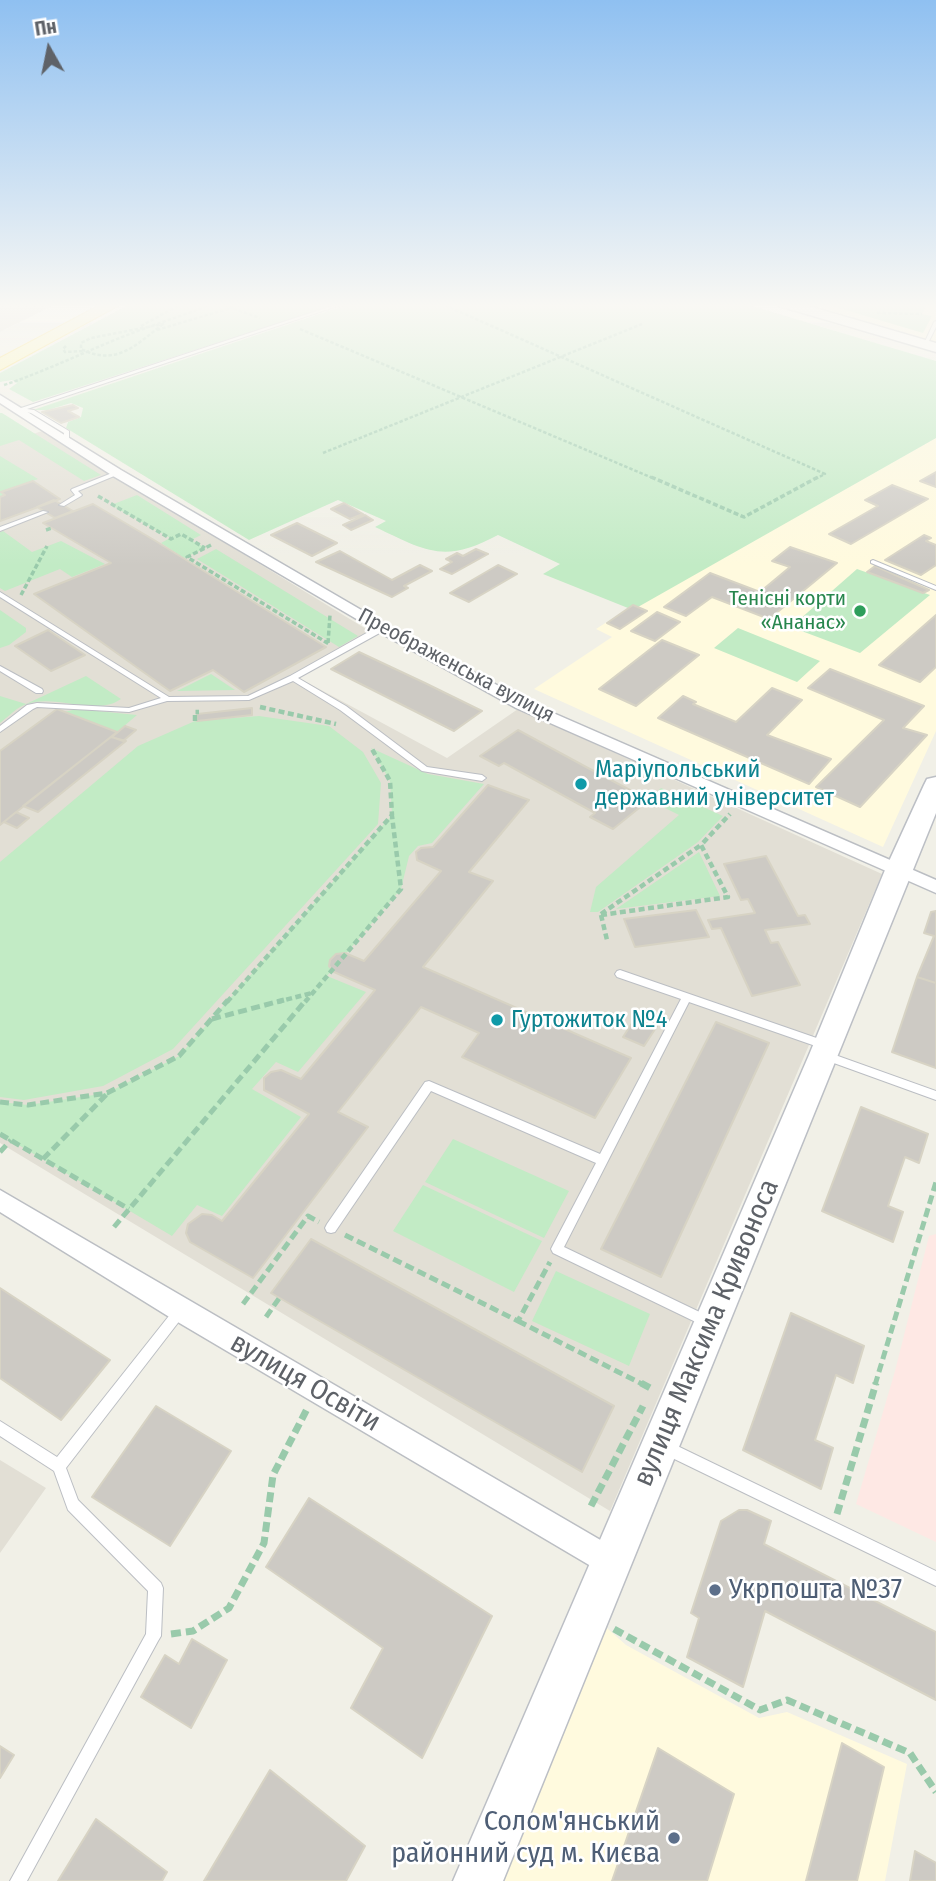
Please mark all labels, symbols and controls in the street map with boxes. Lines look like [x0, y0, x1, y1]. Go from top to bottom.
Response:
north arrow [14, 14, 84, 84]
text: Пн [33, 15, 58, 41]
place label: Тенісні корти «Ананас» [729, 586, 846, 636]
marker: Тенісні корти «Ананас» [852, 603, 868, 619]
street label: Преображенська вулиця [354, 604, 558, 728]
place label: Маріупольський державний університет [595, 756, 834, 812]
marker: Маріупольський державний університет [573, 776, 589, 792]
place label: Гуртожиток №4 [511, 1006, 667, 1034]
marker: Гуртожиток №4 [489, 1012, 505, 1028]
street label: вулиця Максима Кривоноса [627, 1175, 787, 1491]
street label: вулиця Освіти [224, 1327, 386, 1439]
place label: Укрпошта №37 [729, 1573, 902, 1607]
marker: Укрпошта №37 [707, 1582, 723, 1598]
place label: Солом'янський районний суд м. Києва [391, 1805, 660, 1871]
marker: Солом'янський районний суд м. Києва [666, 1830, 682, 1846]

